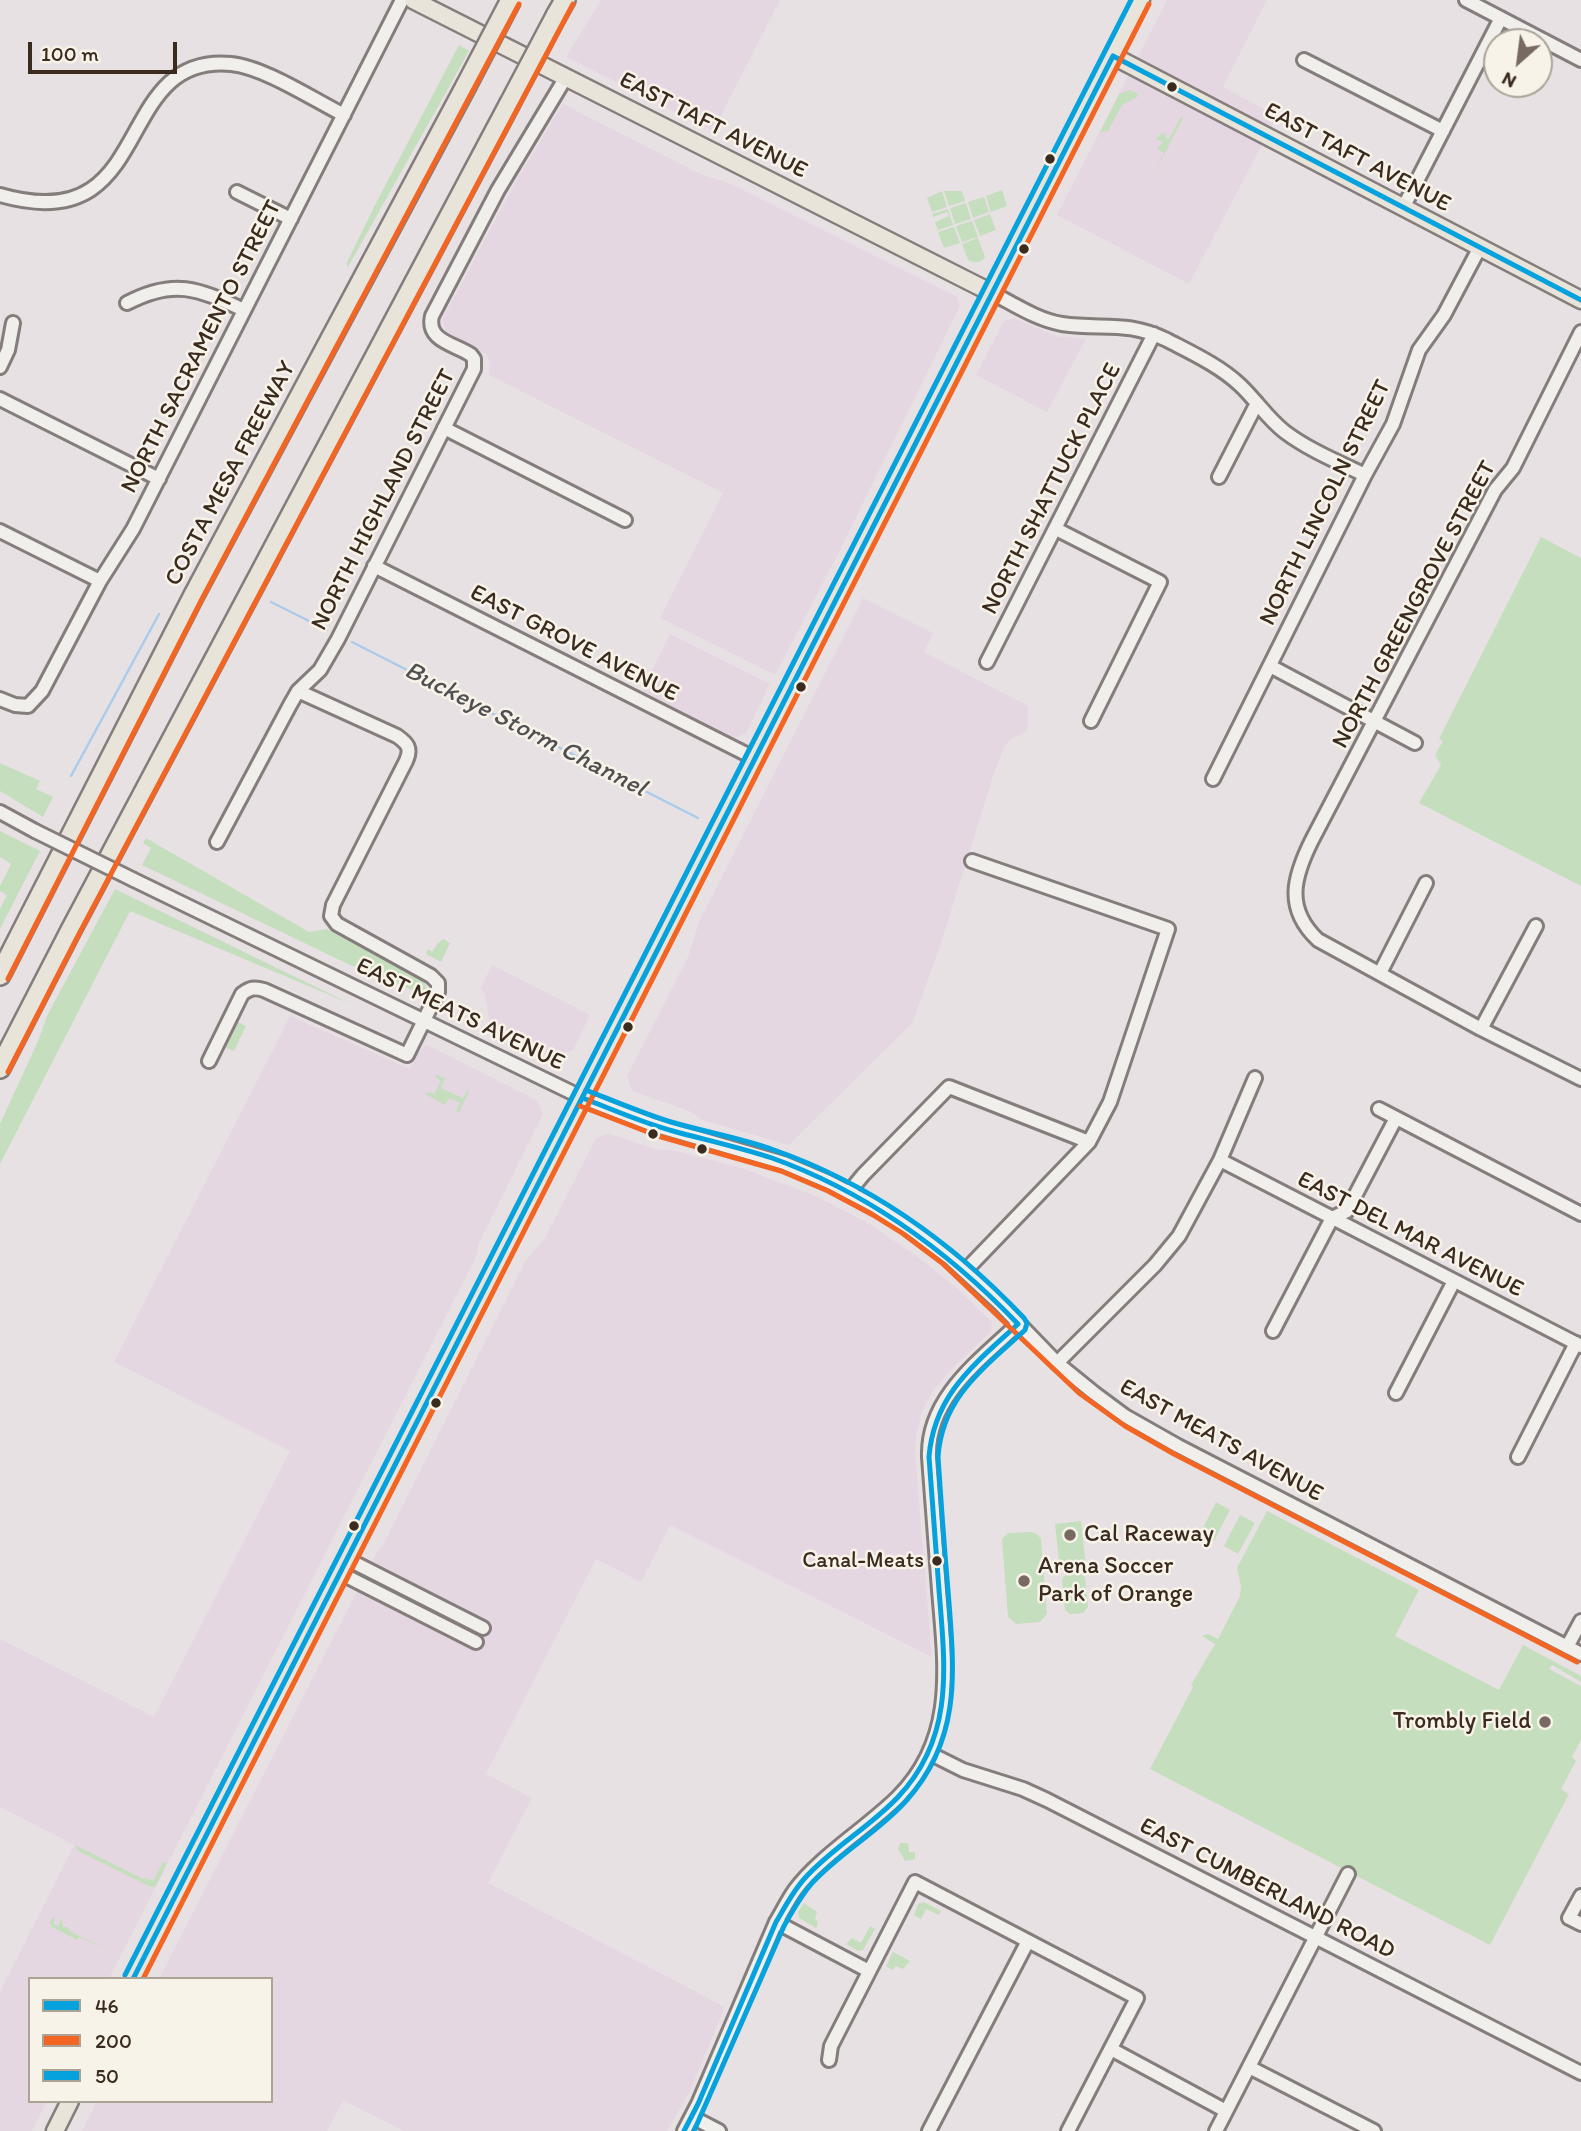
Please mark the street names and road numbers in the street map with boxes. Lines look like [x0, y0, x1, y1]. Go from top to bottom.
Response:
street label: EAST TAFT AVENUE [614, 66, 812, 186]
street label: EAST TAFT AVENUE [1259, 97, 1455, 219]
street label: NORTH SACRAMENTO STREET [115, 196, 289, 498]
street label: COSTA MESA FREEWAY [160, 357, 302, 591]
street label: NORTH SHATTUCK PLACE [976, 358, 1128, 620]
street label: NORTH HIGHLAND STREET [305, 364, 463, 636]
street label: NORTH LINCOLN STREET [1254, 376, 1398, 630]
street label: NORTH GREENGROVE STREET [1327, 456, 1503, 754]
street label: EAST GROVE AVENUE [465, 579, 683, 709]
street label: EAST MEATS AVENUE [351, 952, 569, 1078]
street label: EAST DEL MAR AVENUE [1292, 1166, 1528, 1304]
street label: EAST MEATS AVENUE [1114, 1373, 1328, 1509]
street label: EAST CUMBERLAND ROAD [1134, 1812, 1400, 1966]

